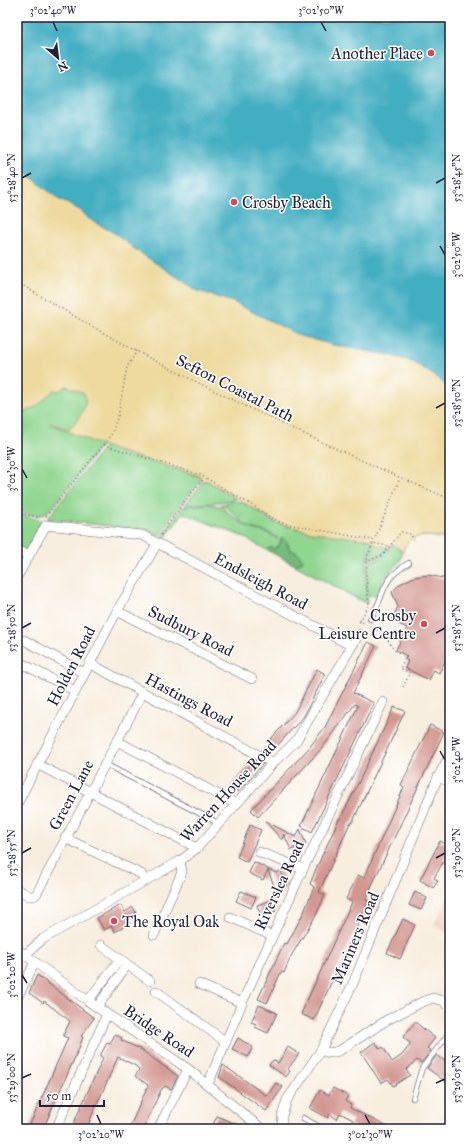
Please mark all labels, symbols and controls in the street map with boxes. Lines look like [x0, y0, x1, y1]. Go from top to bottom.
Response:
text: 3°02'40"W [30, 5, 77, 17]
text: 3°02'50"W [298, 5, 344, 17]
north arrow [38, 38, 78, 78]
place label: Another Place [330, 44, 423, 63]
marker: Another Place [426, 48, 436, 58]
text: N [55, 58, 70, 75]
text: 53°28'40"N [6, 153, 18, 203]
text: 53°28'45"N [451, 153, 463, 202]
place label: Crosby Beach [242, 193, 331, 212]
marker: Crosby Beach [229, 197, 239, 207]
text: 3°02'50"W [451, 232, 463, 278]
street label: Sefton Coastal Path [173, 350, 297, 426]
text: 53°28'50"N [451, 378, 463, 427]
text: 3°02'30"W [6, 446, 18, 491]
street label: Endsleigh Road [211, 548, 311, 615]
street label: Sudbury Road [145, 601, 237, 661]
text: 53°28'50"N [6, 603, 18, 652]
text: 53°28'55"N [451, 604, 463, 652]
place label: Crosby Leisure Centre [318, 606, 417, 643]
marker: Crosby Leisure Centre [419, 619, 429, 629]
street label: Holden Road [43, 623, 99, 709]
street label: Hastings Road [142, 669, 236, 732]
street label: Warren House Road [176, 736, 280, 846]
text: 3°02'40"W [451, 736, 463, 783]
street label: Green Lane [45, 756, 98, 833]
text: 53°29'00"N [451, 828, 463, 878]
text: 53°28'55"N [6, 829, 18, 877]
street label: Riverslea Road [250, 837, 308, 933]
street label: Mariners Road [327, 889, 383, 987]
place label: The Royal Oak [122, 912, 220, 931]
marker: The Royal Oak [109, 916, 119, 926]
text: 3°02'20"W [6, 952, 18, 998]
street label: Bridge Road [120, 1001, 198, 1062]
text: 53°29'00"N [6, 1053, 18, 1103]
text: 53°29'05"N [451, 1054, 463, 1103]
scale bar [40, 1082, 104, 1108]
text: 50 m [46, 1089, 71, 1103]
text: 3°02'20"W [78, 1129, 124, 1141]
text: 3°02'30"W [348, 1129, 393, 1141]

